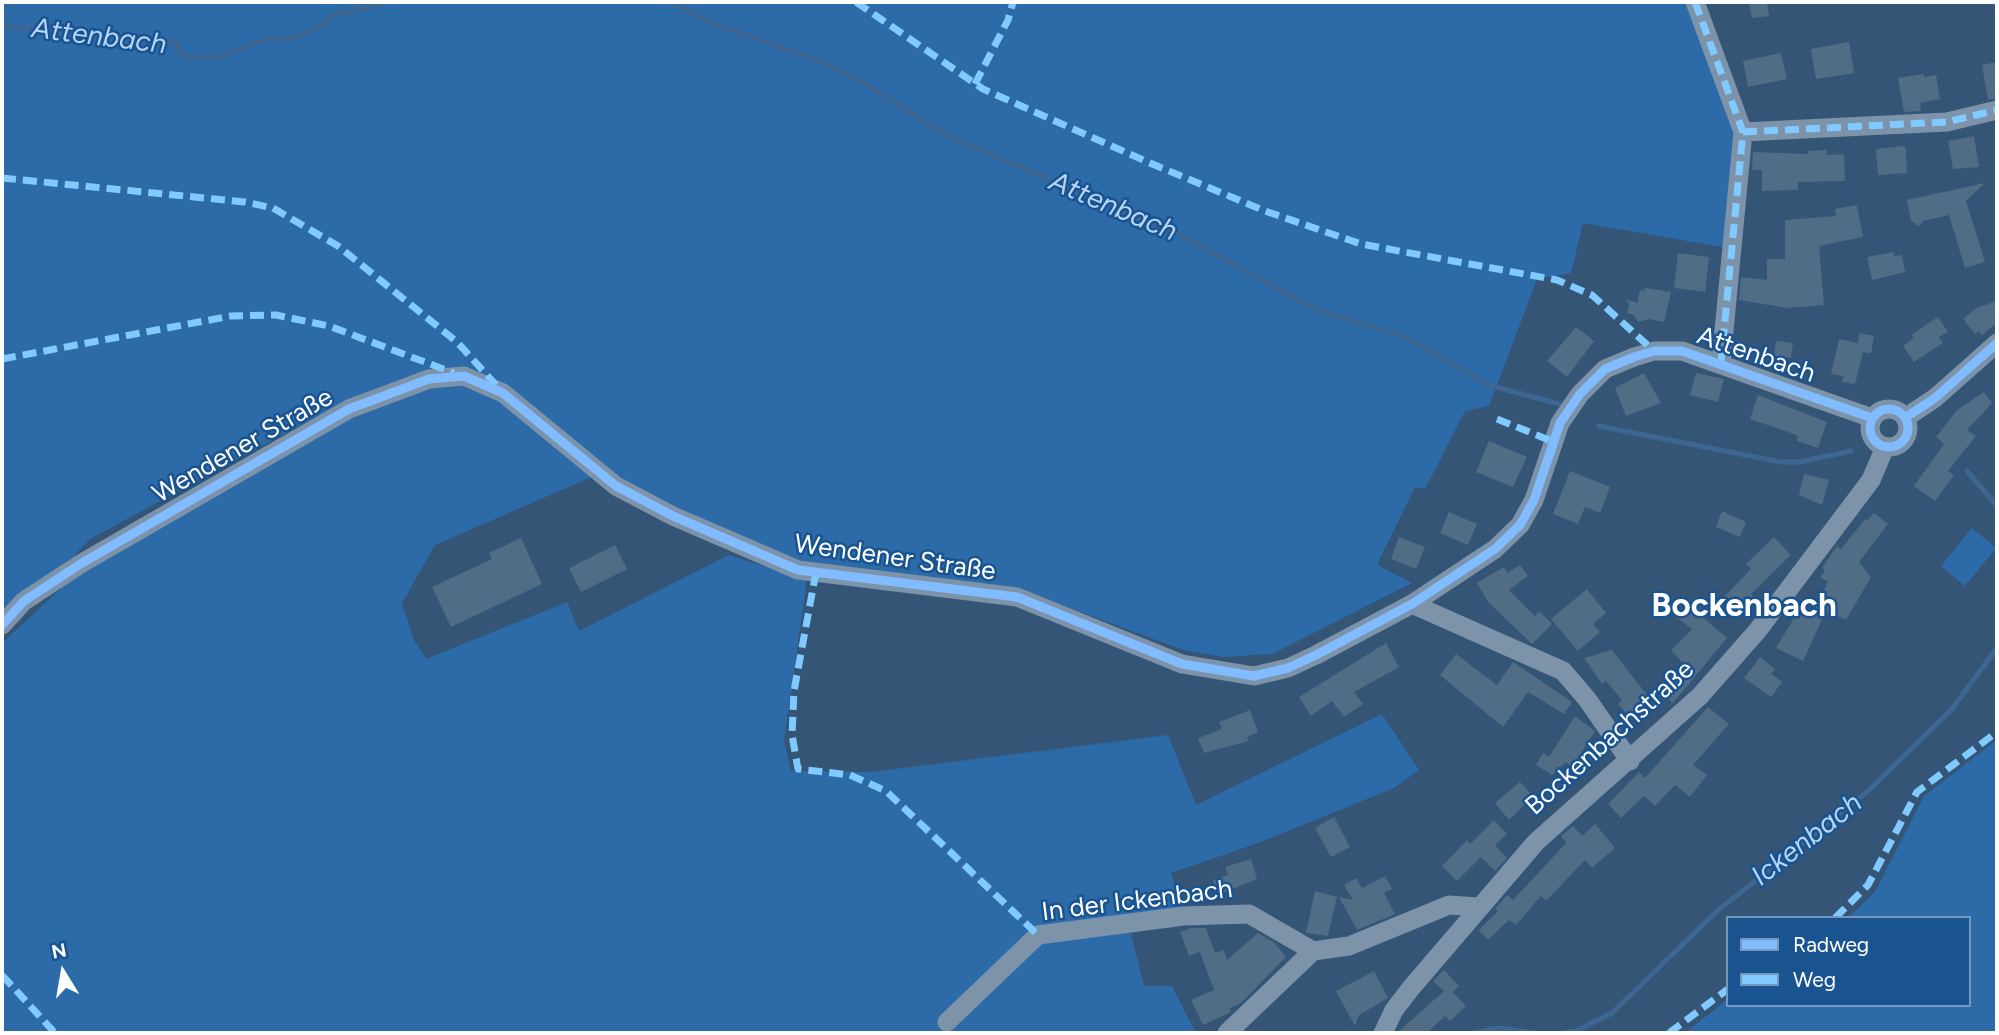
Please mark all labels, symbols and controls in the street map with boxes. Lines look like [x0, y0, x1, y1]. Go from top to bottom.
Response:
water label: Attenbach [30, 12, 168, 62]
water label: Attenbach [1044, 165, 1182, 249]
street label: Attenbach [1693, 320, 1819, 390]
street label: Wendener Straße [147, 382, 339, 510]
street label: Wendener Straße [792, 528, 998, 588]
district label: Bockenbach [1651, 586, 1837, 626]
street label: Bockenbachstraße [1519, 654, 1701, 822]
water label: Ickenbach [1745, 787, 1869, 893]
street label: In der Ickenbach [1040, 874, 1234, 928]
legend [1726, 916, 1971, 1007]
text: Radweg [1793, 932, 1869, 957]
north arrow [28, 937, 98, 1007]
text: N [49, 938, 68, 964]
text: Weg [1793, 967, 1836, 992]

